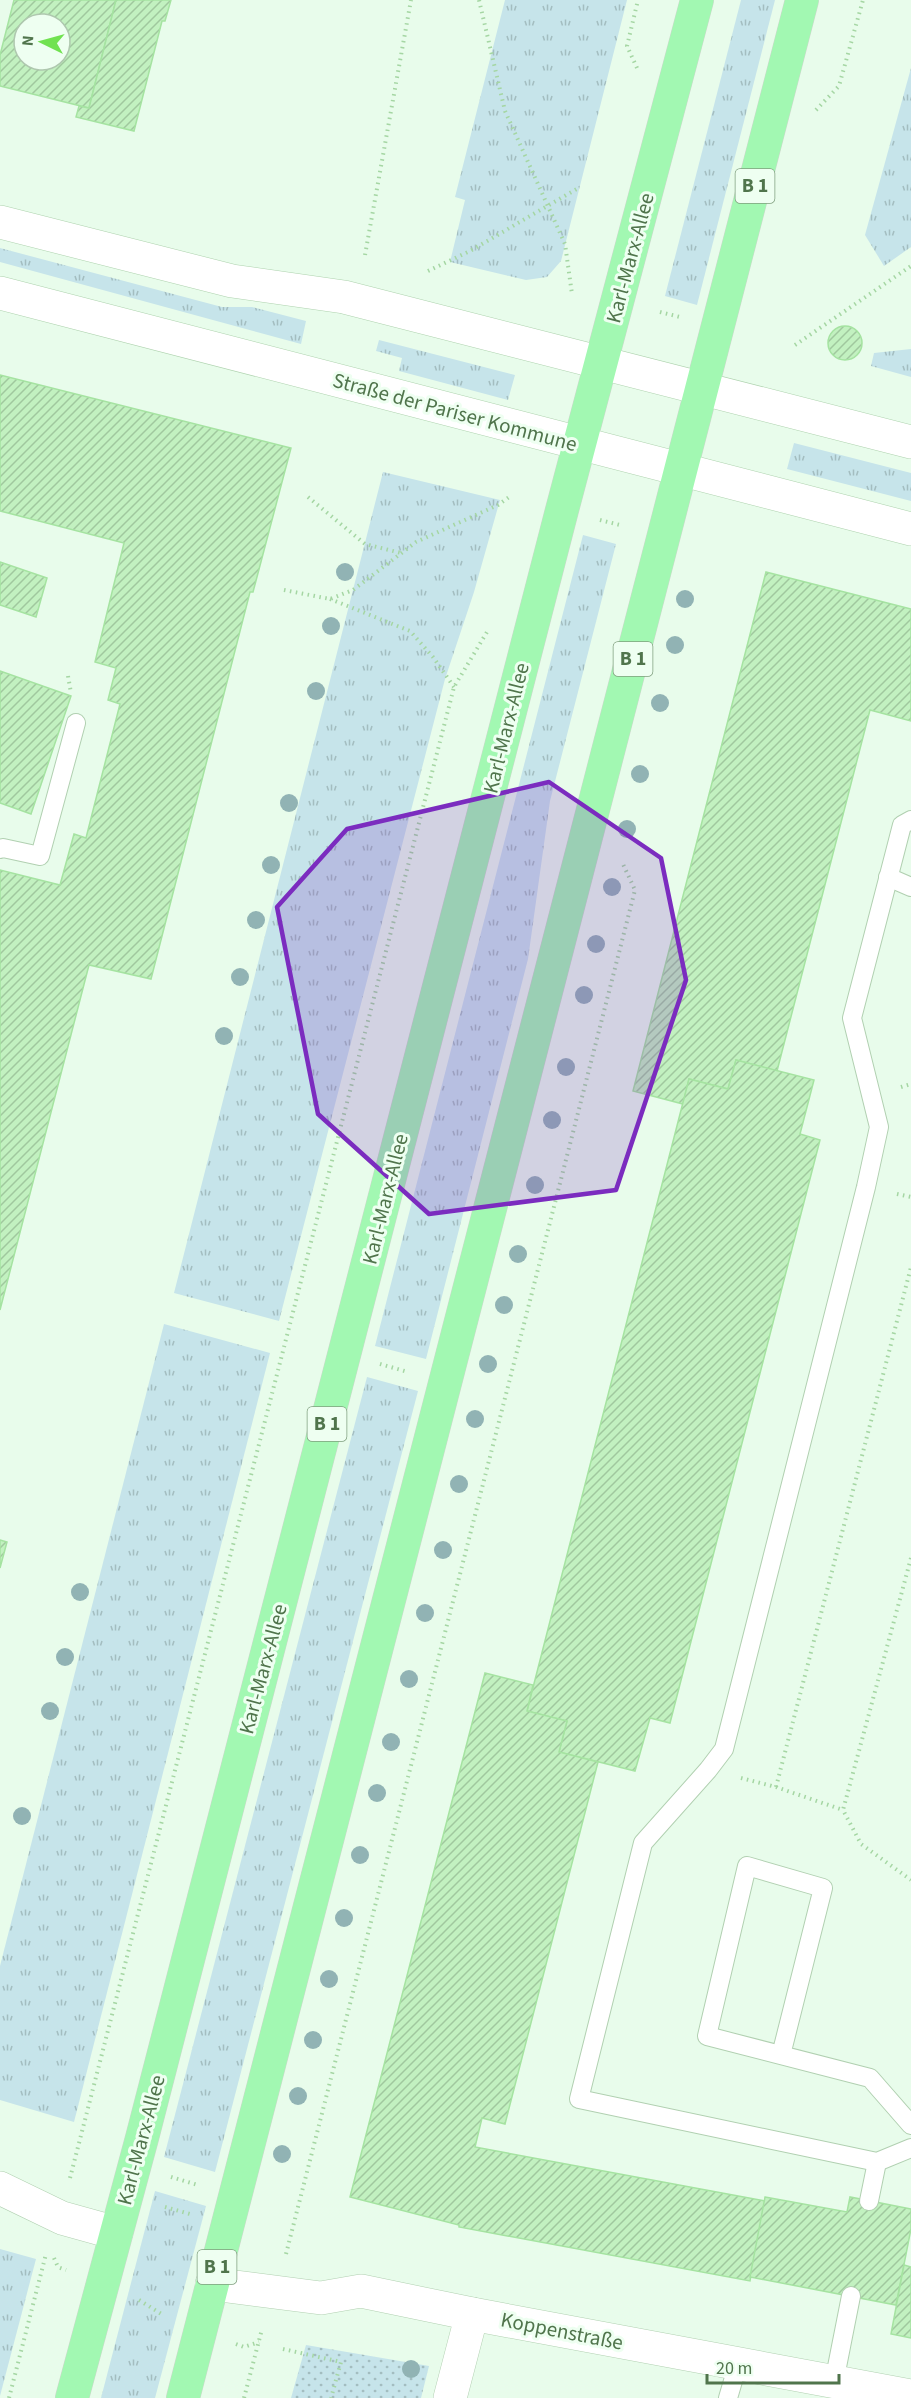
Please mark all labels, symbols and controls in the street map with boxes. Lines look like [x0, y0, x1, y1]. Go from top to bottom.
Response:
north arrow [12, 12, 72, 72]
text: N [17, 35, 39, 47]
road number: B 1 [736, 169, 774, 203]
street label: Karl-Marx-Allee [598, 190, 662, 326]
street label: Straße der Pariser Kommune [330, 365, 580, 459]
road number: B 1 [614, 642, 652, 676]
street label: Karl-Marx-Allee [475, 660, 537, 796]
street label: Karl-Marx-Allee [354, 1131, 416, 1267]
road number: B 1 [308, 1407, 346, 1441]
street label: Karl-Marx-Allee [231, 1601, 295, 1737]
street label: Karl-Marx-Allee [109, 2072, 173, 2208]
road number: B 1 [198, 2250, 236, 2284]
street label: Koppenstraße [498, 2304, 626, 2358]
scale bar [707, 2347, 839, 2385]
text: 20 m [716, 2356, 752, 2381]

